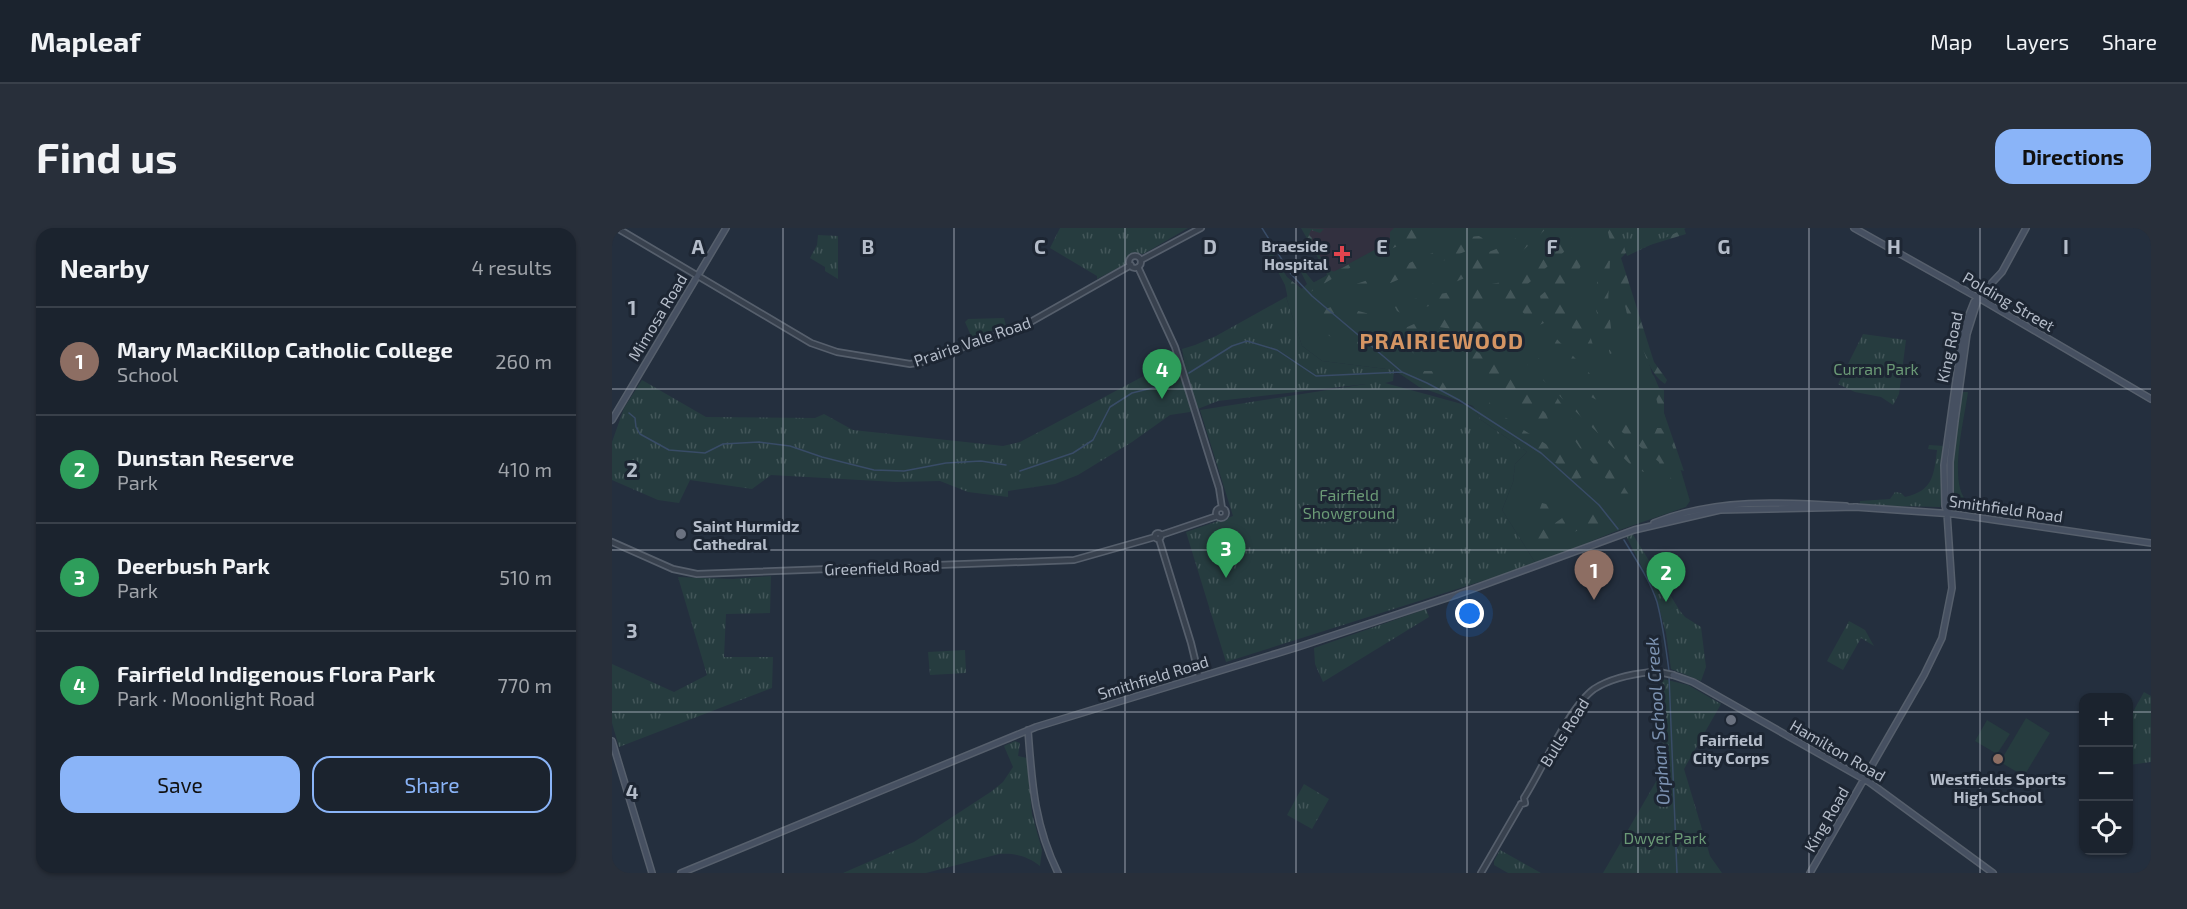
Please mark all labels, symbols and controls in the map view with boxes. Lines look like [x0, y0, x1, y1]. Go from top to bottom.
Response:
text: Mapleaf [30, 24, 141, 58]
text: Map [1930, 29, 1972, 54]
text: Layers [2005, 29, 2069, 54]
text: Share [2102, 29, 2157, 54]
button: Directions [1995, 129, 2151, 184]
text: Find us [36, 131, 178, 181]
text: A [691, 234, 705, 258]
text: B [862, 234, 874, 258]
text: C [1034, 234, 1046, 258]
text: D [1203, 234, 1217, 258]
text: E [1376, 234, 1388, 258]
text: F [1546, 234, 1558, 258]
text: G [1718, 234, 1730, 258]
text: H [1887, 234, 1901, 258]
text: I [2063, 234, 2069, 258]
place label: Braeside Hospital [1261, 236, 1329, 273]
marker: Braeside Hospital [1333, 245, 1351, 263]
text: Nearby [60, 252, 149, 283]
text: 4 results [472, 255, 552, 279]
street label: Polding Street [1960, 267, 2058, 335]
street label: Mimosa Road [624, 270, 690, 364]
text: 1 [628, 295, 636, 319]
street label: King Road [1932, 310, 1966, 384]
street label: Prairie Vale Road [911, 312, 1033, 370]
district label: PRAIRIEWOOD [1359, 327, 1525, 353]
text: Mary MacKillop Catholic College [117, 336, 453, 362]
text: 1 [75, 349, 84, 373]
text: 260 m [495, 349, 552, 373]
pin: 4 [1142, 350, 1182, 399]
park label: Curran Park [1833, 359, 1919, 378]
text: School [117, 362, 178, 386]
text: Dunstan Reserve [117, 444, 294, 470]
text: 2 [74, 457, 85, 481]
text: 410 m [498, 457, 552, 481]
text: 2 [626, 457, 638, 481]
text: Park [117, 470, 158, 494]
park label: Fairfield Showground [1303, 485, 1395, 522]
street label: Smithfield Road [1948, 491, 2064, 525]
place label: Saint Hurmidz Cathedral [693, 516, 799, 553]
marker: Saint Hurmidz Cathedral [674, 527, 688, 541]
pin: 3 [1206, 528, 1246, 578]
pin: 1 [1574, 550, 1614, 600]
text: Deerbush Park [117, 552, 270, 578]
pin: 2 [1646, 552, 1686, 602]
street label: Greenfield Road [824, 555, 940, 579]
text: 3 [74, 565, 85, 589]
text: 510 m [499, 565, 552, 589]
text: Park [117, 578, 158, 602]
your location [1455, 599, 1484, 628]
text: 3 [626, 618, 638, 642]
water label: Orphan School Creek [1640, 636, 1674, 806]
street label: Smithfield Road [1095, 651, 1211, 703]
text: Fairfield Indigenous Flora Park [117, 660, 435, 686]
text: 4 [73, 673, 86, 697]
text: 770 m [497, 673, 552, 697]
text: Park · Moonlight Road [117, 686, 315, 710]
map controls [2079, 693, 2133, 855]
button: + [2079, 693, 2133, 747]
street label: Bulls Road [1536, 694, 1592, 770]
marker: Fairfield City Corps [1724, 713, 1738, 727]
street label: Hamilton Road [1787, 715, 1889, 785]
place label: Fairfield City Corps [1693, 730, 1769, 768]
button: − [2079, 747, 2133, 801]
marker: Westfields Sports High School [1991, 752, 2005, 766]
button: Save [60, 756, 300, 813]
button: Share [312, 756, 552, 813]
place label: Westfields Sports High School [1930, 769, 2066, 806]
text: 4 [626, 779, 639, 803]
street label: King Road [1800, 783, 1852, 855]
button: locate [2079, 801, 2133, 855]
park label: Dwyer Park [1623, 828, 1707, 847]

